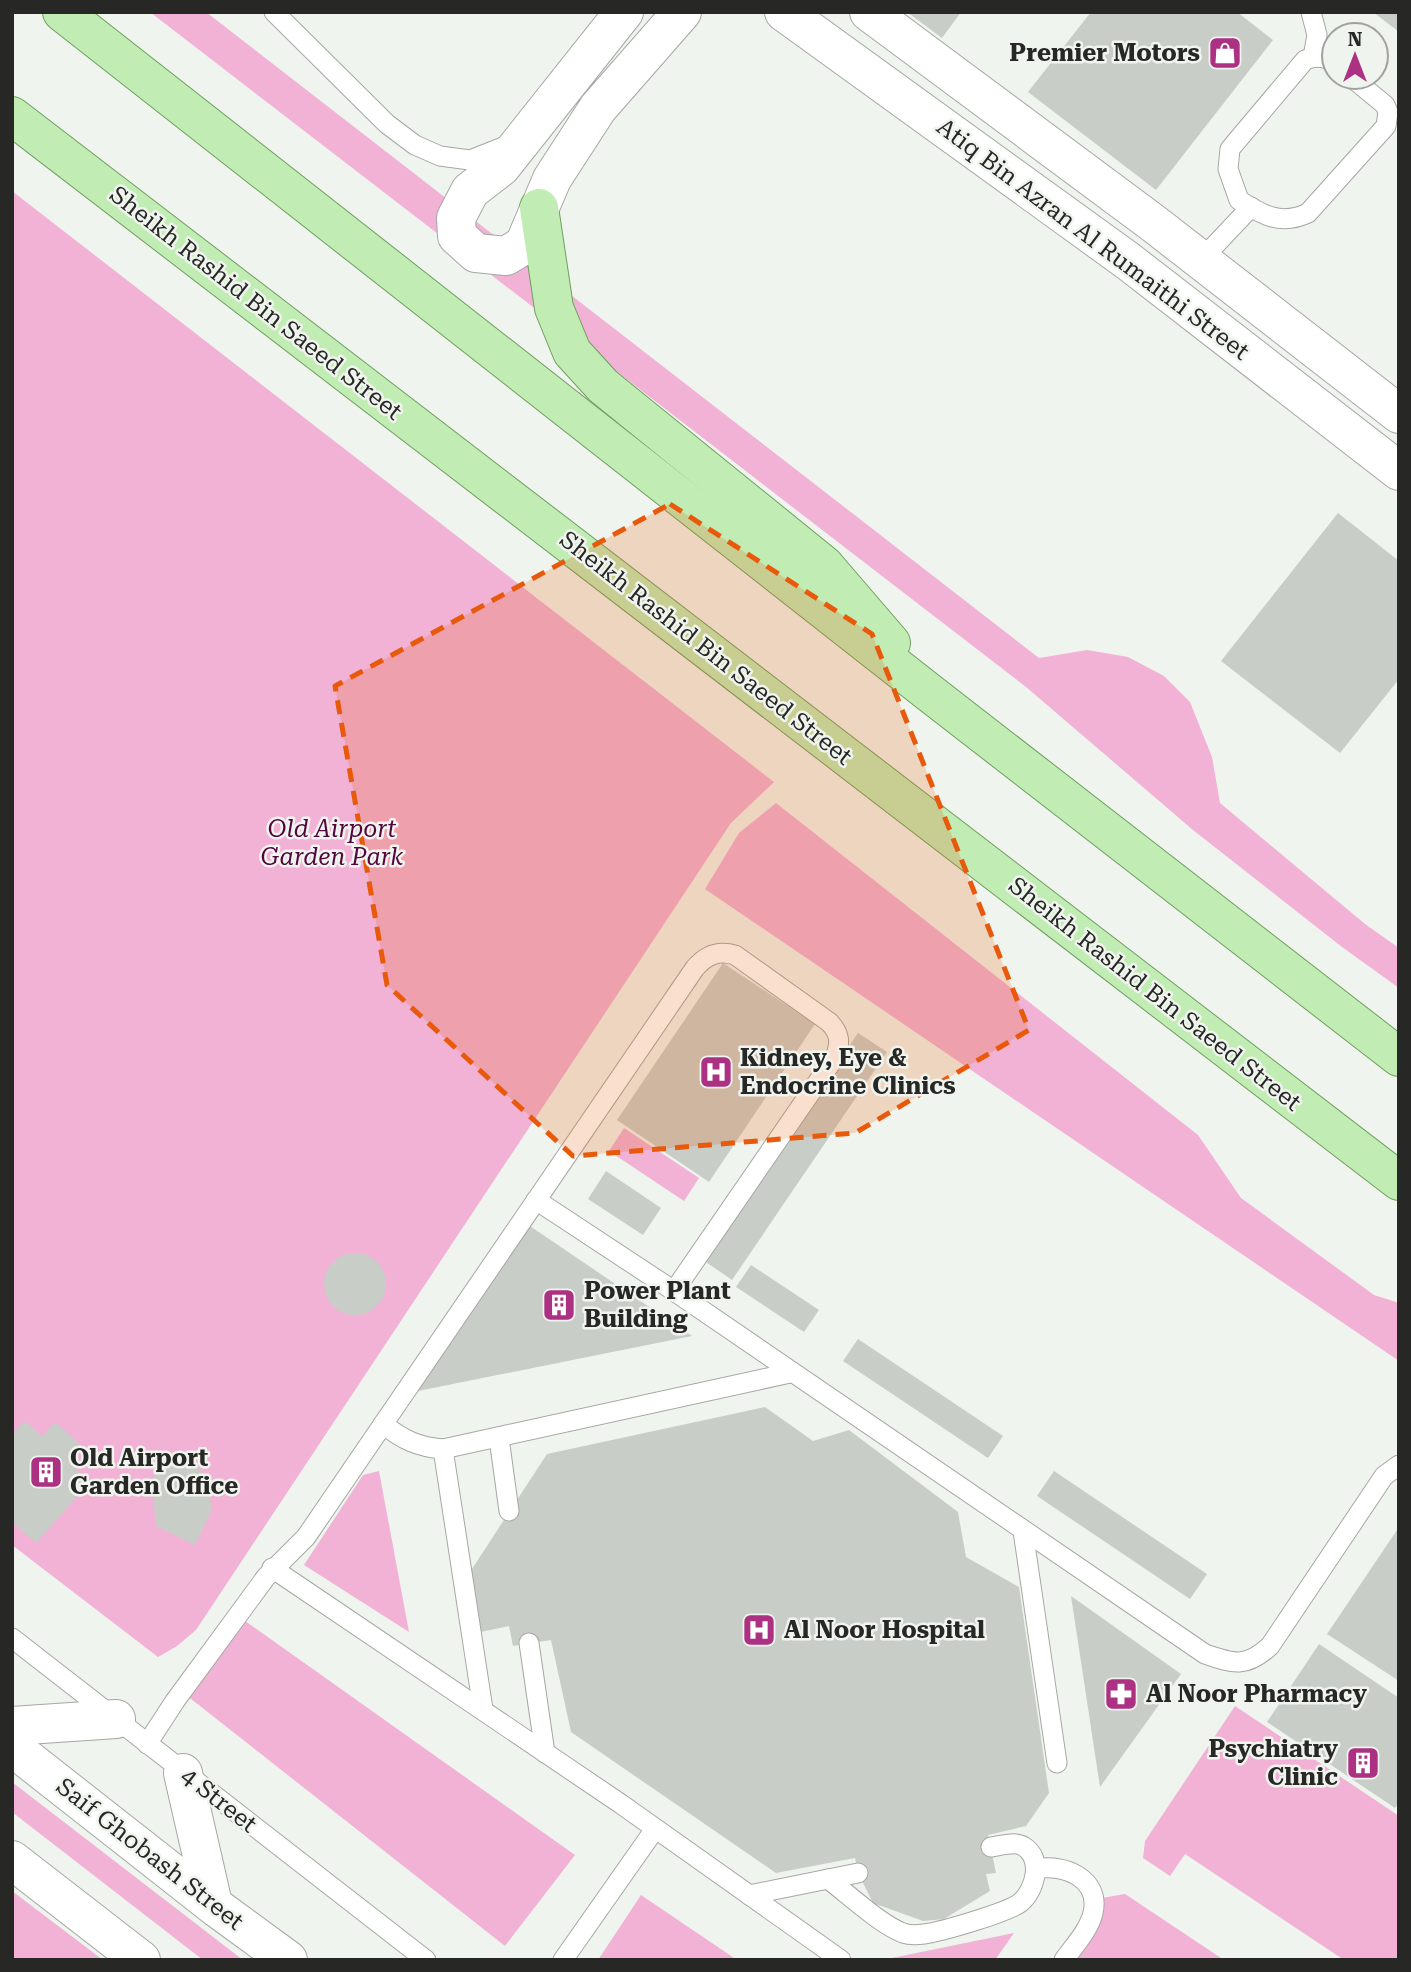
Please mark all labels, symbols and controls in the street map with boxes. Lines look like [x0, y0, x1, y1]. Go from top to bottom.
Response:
north arrow [1320, 21, 1390, 91]
text: N [1348, 28, 1363, 51]
shop icon: Premier Motors [1206, 34, 1244, 72]
place label: Premier Motors [1009, 39, 1200, 67]
street label: Atiq Bin Azran Al Rumaithi Street [931, 112, 1255, 366]
street label: Sheikh Rashid Bin Saeed Street [104, 180, 408, 426]
street label: Sheikh Rashid Bin Saeed Street [554, 525, 858, 771]
park label: Old Airport Garden Park [261, 815, 403, 871]
street label: Sheikh Rashid Bin Saeed Street [1003, 871, 1307, 1117]
place label: Kidney, Eye & Endocrine Clinics [740, 1044, 956, 1100]
hospital icon: Kidney, Eye & Endocrine Clinics [697, 1053, 735, 1091]
place label: Power Plant Building [584, 1277, 731, 1333]
building icon: Power Plant Building [540, 1286, 578, 1324]
place label: Old Airport Garden Office [70, 1444, 238, 1500]
building icon: Old Airport Garden Office [27, 1453, 65, 1491]
hospital icon: Al Noor Hospital [740, 1611, 778, 1649]
place label: Al Noor Hospital [784, 1616, 985, 1644]
pharmacy icon: Al Noor Pharmacy [1102, 1675, 1140, 1713]
place label: Al Noor Pharmacy [1146, 1680, 1367, 1708]
place label: Psychiatry Clinic [1208, 1735, 1339, 1791]
building icon: Psychiatry Clinic [1344, 1744, 1382, 1782]
street label: 4 Street [176, 1762, 262, 1838]
street label: Saif Ghobash Street [51, 1772, 249, 1936]

